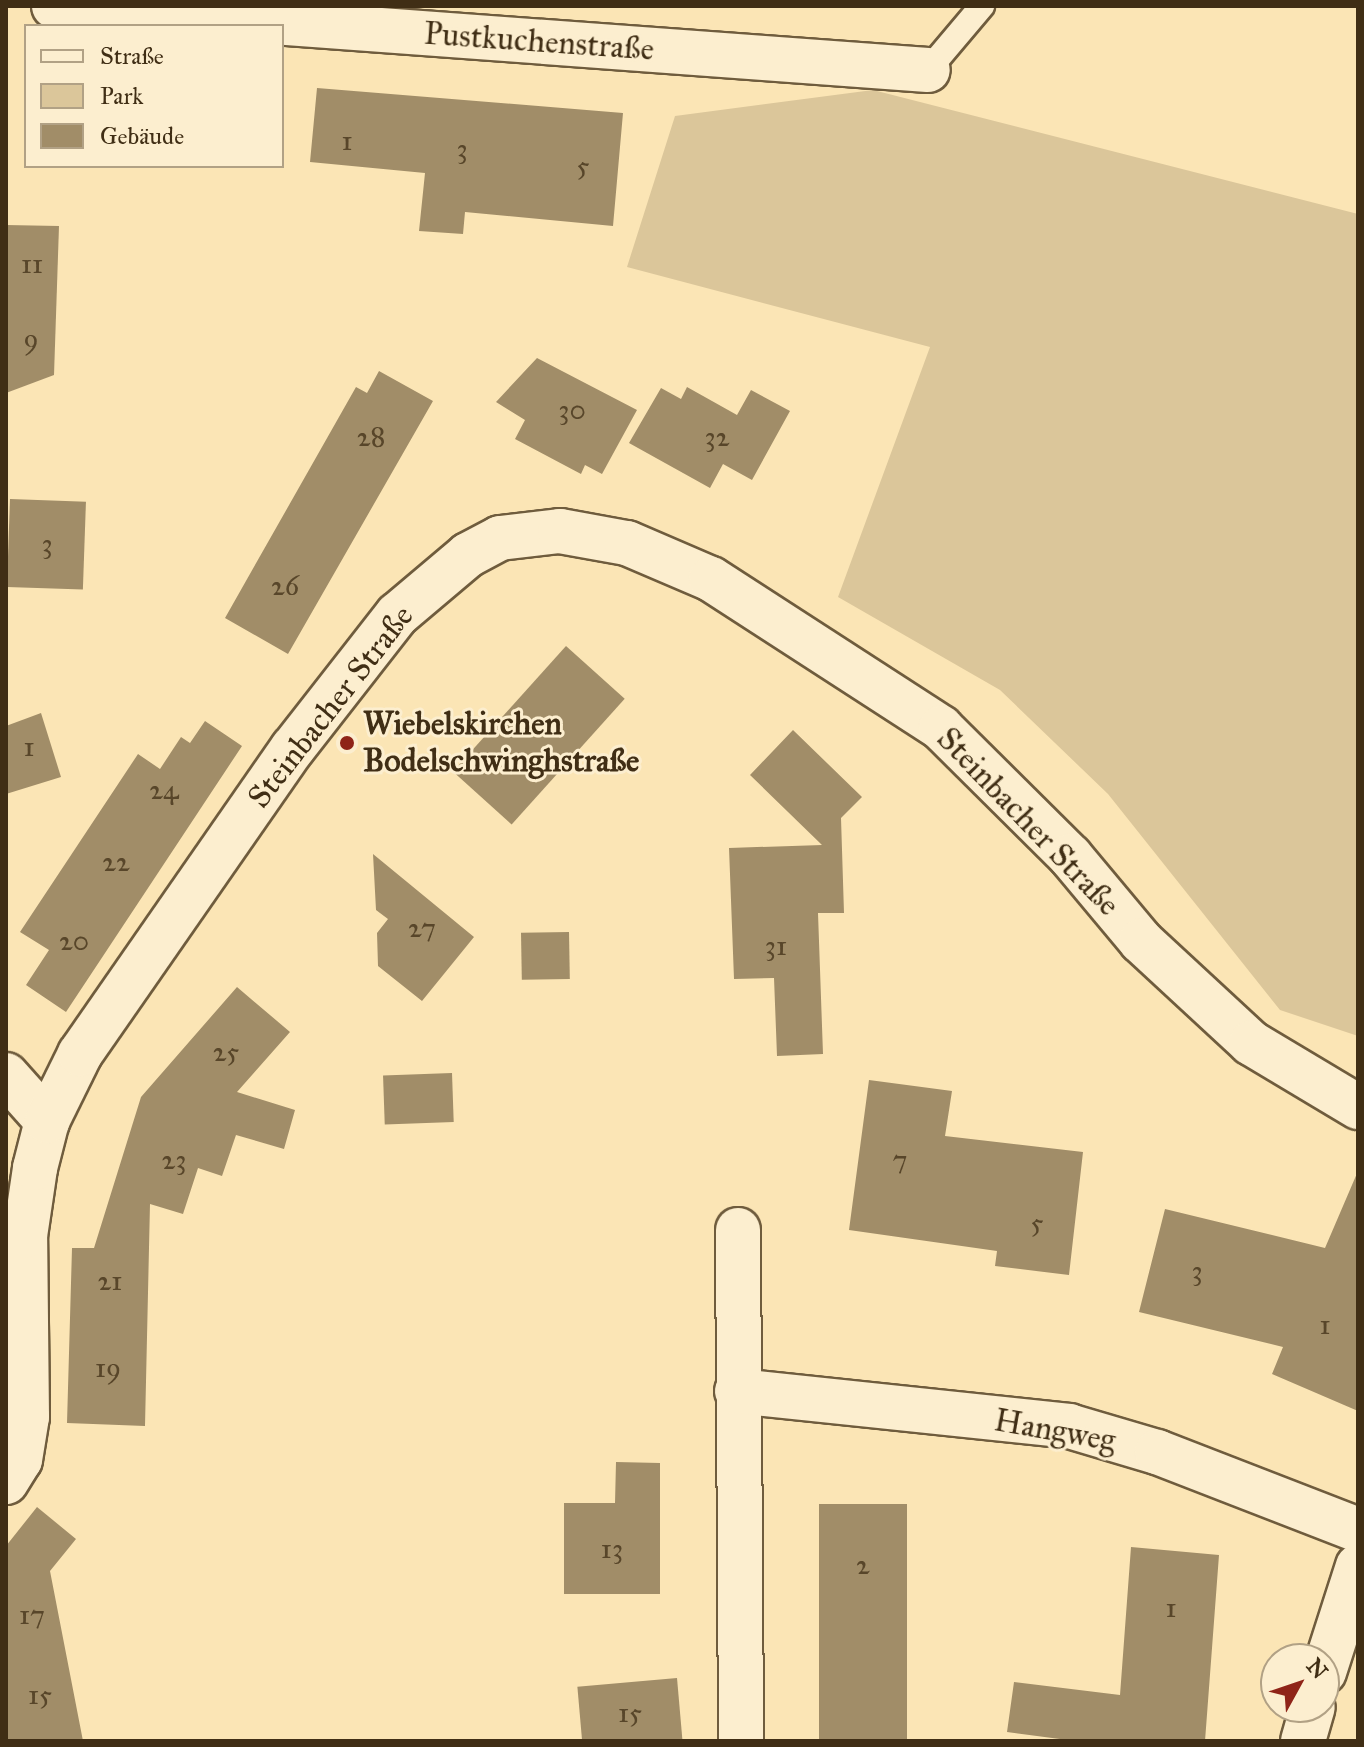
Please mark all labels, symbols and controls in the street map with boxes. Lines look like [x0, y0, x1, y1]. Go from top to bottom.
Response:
street label: Pustkuchenstraße [423, 15, 655, 69]
legend [24, 24, 284, 168]
text: Straße [100, 41, 164, 71]
text: Park [100, 81, 143, 111]
text: Gebäude [100, 121, 184, 151]
house number: 1 [341, 124, 353, 158]
house number: 3 [456, 132, 468, 166]
house number: 5 [576, 149, 590, 183]
house number: 11 [21, 247, 43, 281]
house number: 9 [23, 322, 39, 356]
house number: 30 [558, 393, 586, 427]
house number: 28 [357, 420, 385, 454]
house number: 32 [704, 420, 730, 454]
house number: 3 [41, 527, 53, 561]
house number: 26 [271, 569, 299, 603]
street label: Steinbacher Straße [240, 598, 422, 816]
place label: Wiebelskirchen Bodelschwinghstraße [363, 706, 639, 781]
street label: Steinbacher Straße [929, 720, 1127, 924]
house number: 1 [23, 730, 35, 764]
marker: Wiebelskirchen Bodelschwinghstraße [338, 734, 356, 752]
house number: 24 [149, 773, 179, 807]
house number: 22 [102, 845, 130, 879]
house number: 27 [408, 911, 436, 945]
house number: 20 [59, 924, 89, 958]
house number: 31 [765, 929, 787, 963]
house number: 25 [213, 1035, 239, 1069]
house number: 23 [161, 1143, 187, 1177]
house number: 7 [893, 1143, 907, 1177]
house number: 5 [1030, 1206, 1044, 1240]
house number: 3 [1191, 1254, 1203, 1288]
house number: 21 [98, 1264, 122, 1298]
house number: 1 [1319, 1308, 1331, 1342]
house number: 19 [95, 1351, 121, 1385]
street label: Hangweg [991, 1401, 1119, 1461]
house number: 13 [601, 1532, 623, 1566]
house number: 2 [856, 1548, 870, 1582]
house number: 1 [1165, 1591, 1177, 1625]
house number: 17 [19, 1598, 45, 1632]
north arrow [1260, 1643, 1340, 1723]
text: N [1301, 1653, 1334, 1684]
house number: 15 [28, 1678, 52, 1712]
house number: 15 [618, 1696, 642, 1730]

